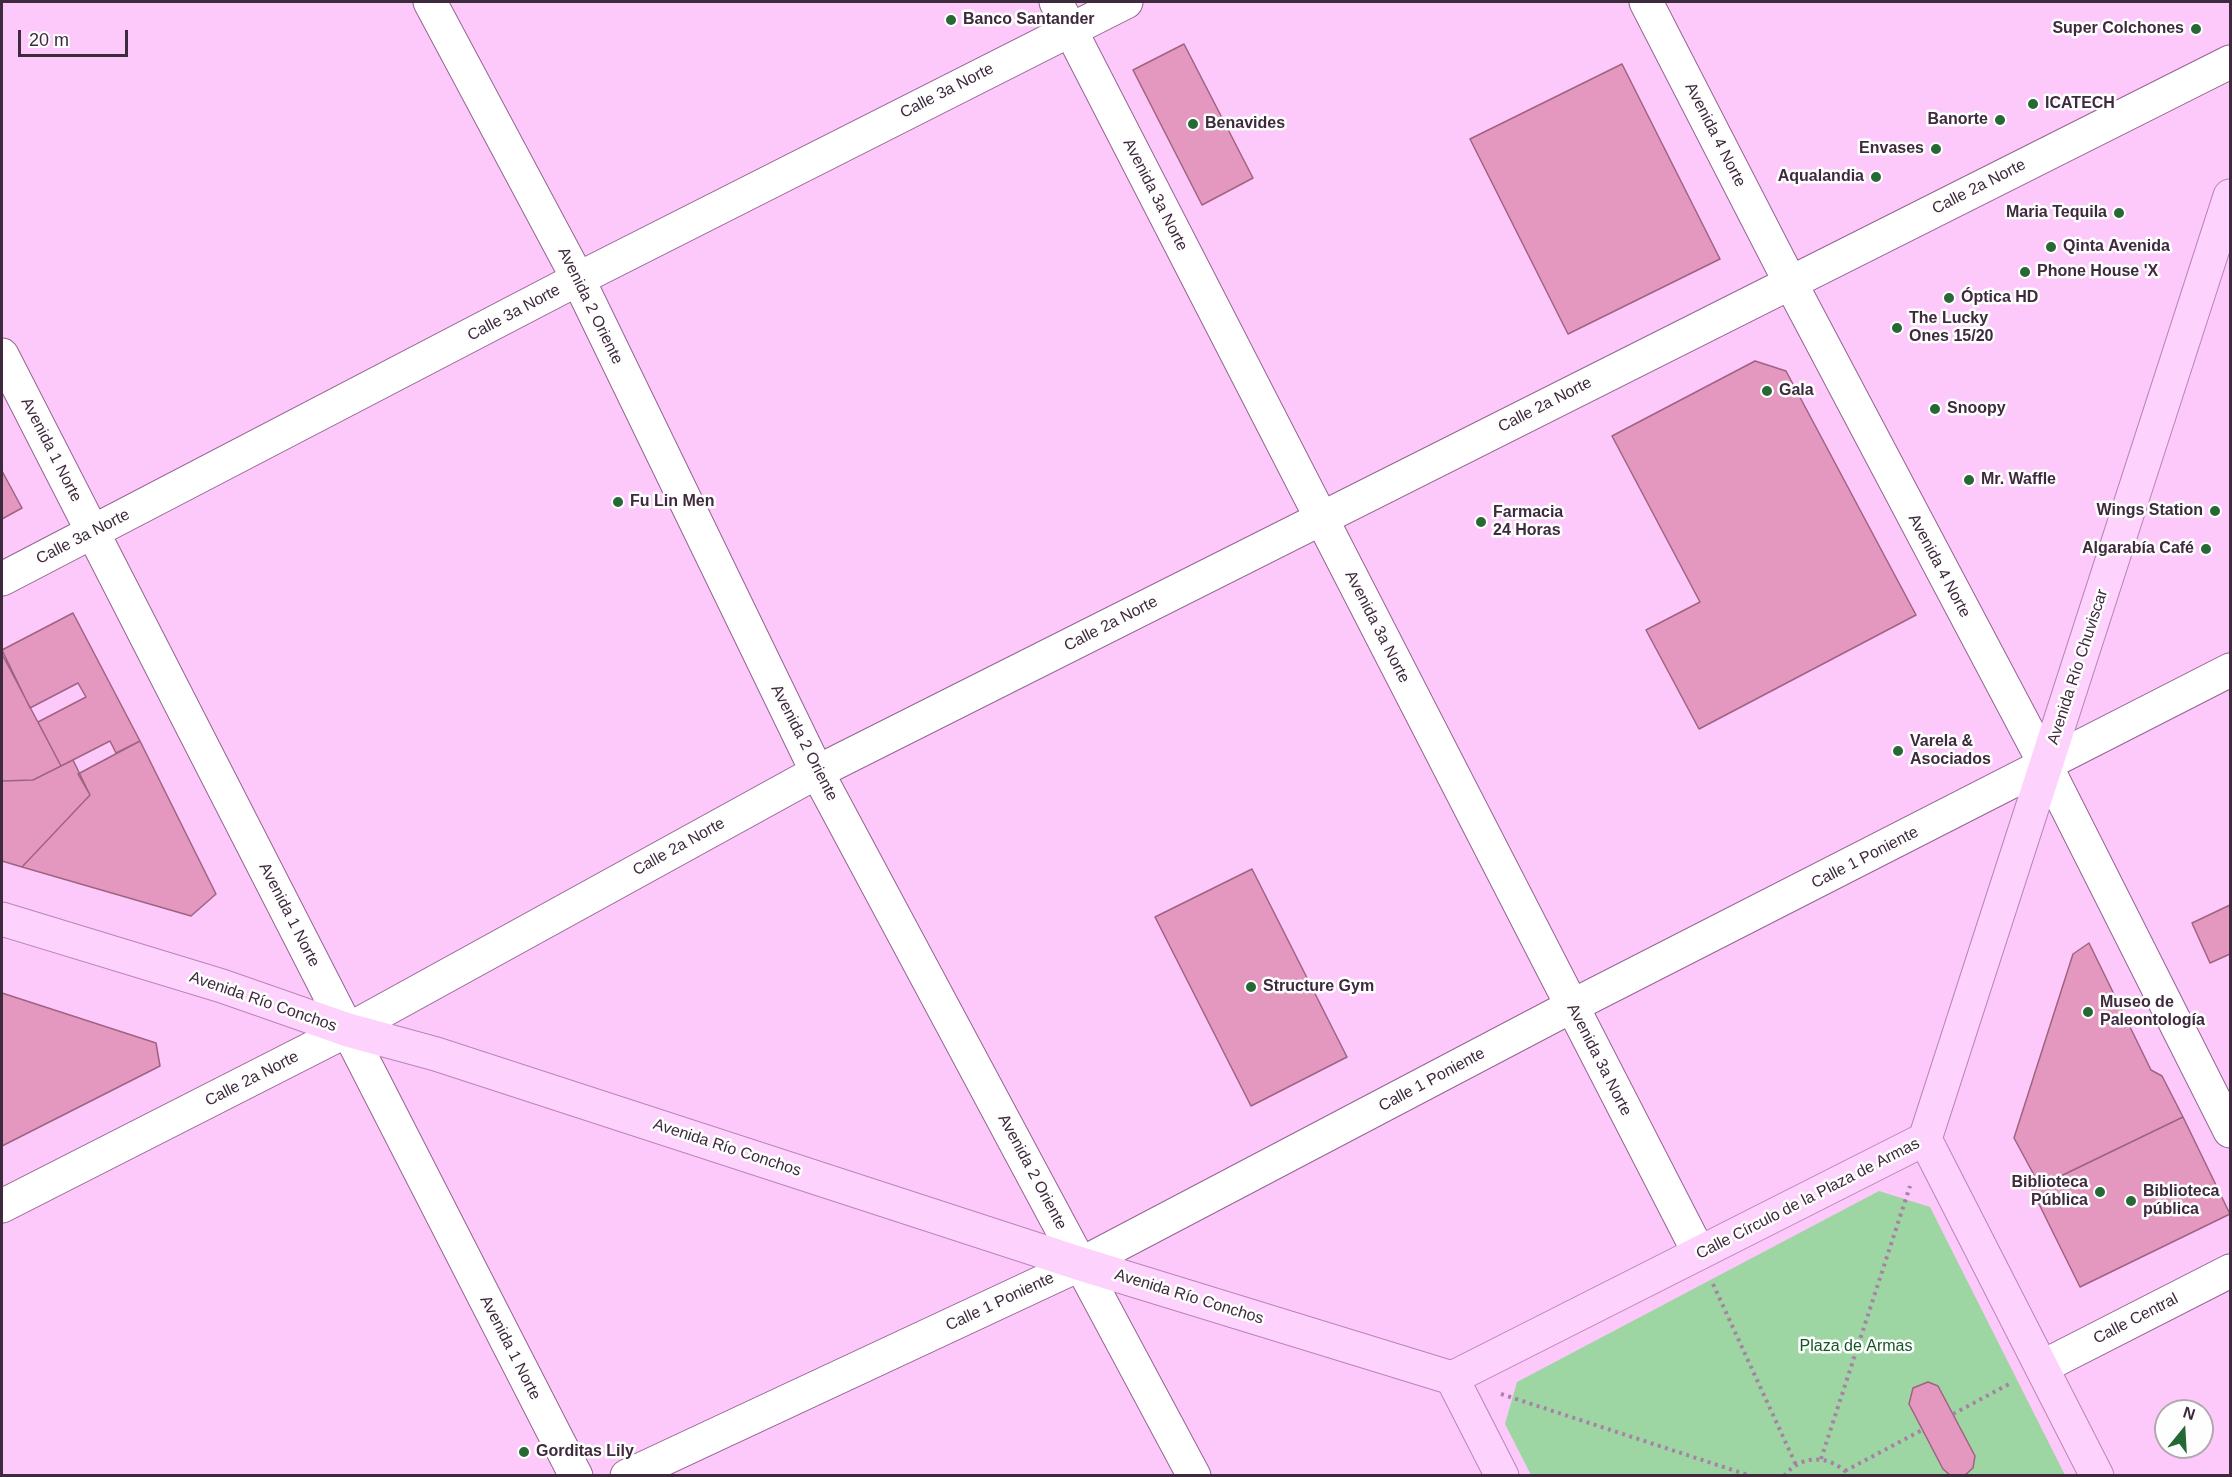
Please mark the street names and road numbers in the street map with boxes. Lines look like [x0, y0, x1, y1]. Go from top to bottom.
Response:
street label: Calle 3a Norte [897, 59, 997, 123]
street label: Avenida 4 Norte [1680, 80, 1750, 190]
street label: Avenida 3a Norte [1118, 136, 1192, 254]
street label: Calle 2a Norte [1929, 155, 2029, 219]
street label: Avenida 2 Oriente [553, 244, 627, 368]
street label: Calle 3a Norte [464, 281, 564, 345]
street label: Calle 2a Norte [1495, 373, 1595, 437]
street label: Avenida 1 Norte [16, 395, 86, 505]
street label: Calle 3a Norte [33, 505, 133, 569]
street label: Avenida 4 Norte [1904, 511, 1974, 621]
street label: Avenida 3a Norte [1340, 568, 1414, 686]
street label: Avenida Río Chuviscar [2044, 587, 2112, 747]
street label: Calle 2a Norte [1061, 592, 1161, 656]
street label: Avenida 2 Oriente [766, 682, 842, 804]
street label: Calle 2a Norte [630, 814, 728, 880]
street label: Calle 1 Poniente [1808, 823, 1922, 893]
street label: Avenida 1 Norte [254, 860, 324, 970]
street label: Avenida Río Conchos [187, 968, 339, 1036]
street label: Avenida 3a Norte [1562, 1001, 1636, 1119]
street label: Calle 1 Poniente [1376, 1044, 1488, 1116]
street label: Calle 2a Norte [202, 1047, 302, 1111]
street label: Avenida 2 Oriente [994, 1111, 1070, 1233]
street label: Avenida Río Conchos [651, 1115, 803, 1181]
street label: Calle Círculo de la Plaza de Armas [1693, 1134, 1923, 1264]
street label: Avenida Río Conchos [1112, 1265, 1266, 1329]
street label: Calle 1 Poniente [943, 1268, 1057, 1336]
street label: Calle Central [2090, 1289, 2182, 1349]
street label: Avenida 1 Norte [475, 1293, 545, 1403]

